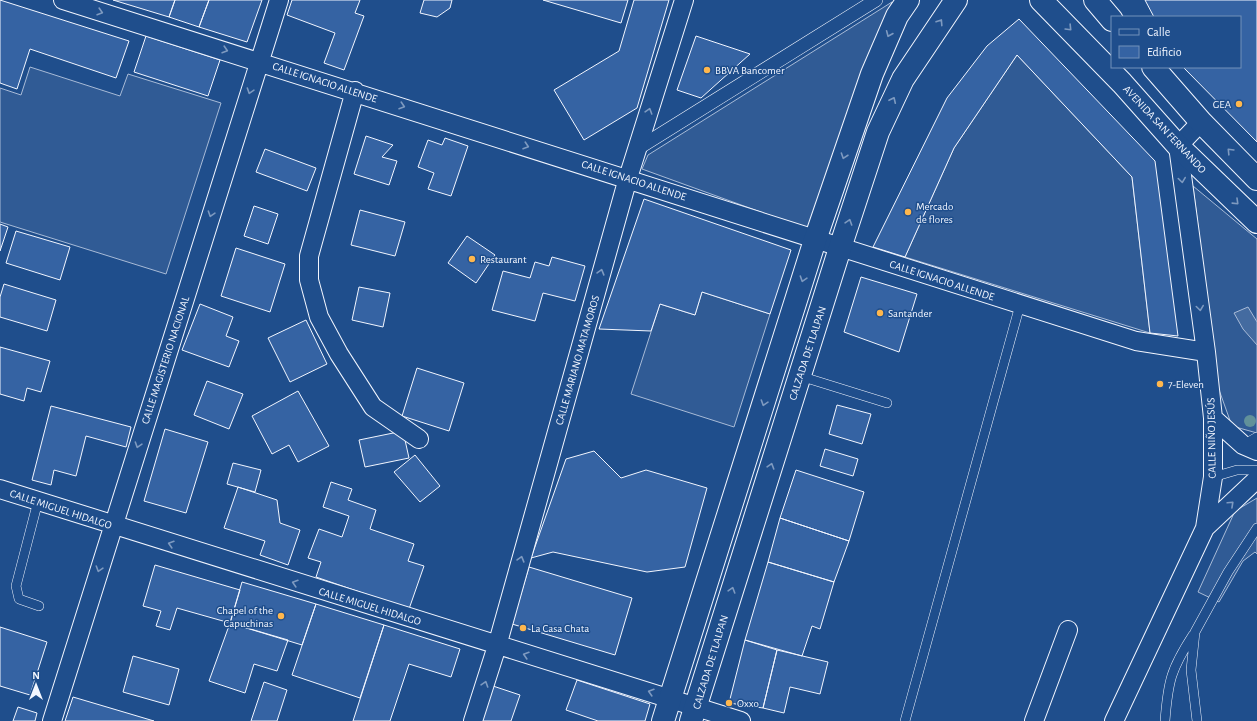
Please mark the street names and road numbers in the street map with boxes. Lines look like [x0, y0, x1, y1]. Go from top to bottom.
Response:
street label: CALLE IGNACIO ALLENDE [271, 60, 379, 105]
street label: AVENIDA SAN FERNANDO [1121, 83, 1208, 175]
street label: CALLE IGNACIO ALLENDE [580, 158, 688, 203]
street label: CALLE IGNACIO ALLENDE [888, 258, 996, 303]
street label: CALLE MAGISTERIO NACIONAL [140, 294, 192, 425]
street label: CALLE MARIANO MATAMOROS [554, 294, 601, 426]
street label: CALZADA DE TLALPAN [787, 305, 828, 402]
street label: CALLE NIÑO JESÚS [1204, 397, 1218, 479]
street label: CALLE MIGUEL HIDALGO [8, 488, 113, 531]
street label: CALLE MIGUEL HIDALGO [317, 586, 422, 627]
street label: CALZADA DE TLALPAN [691, 614, 730, 711]

